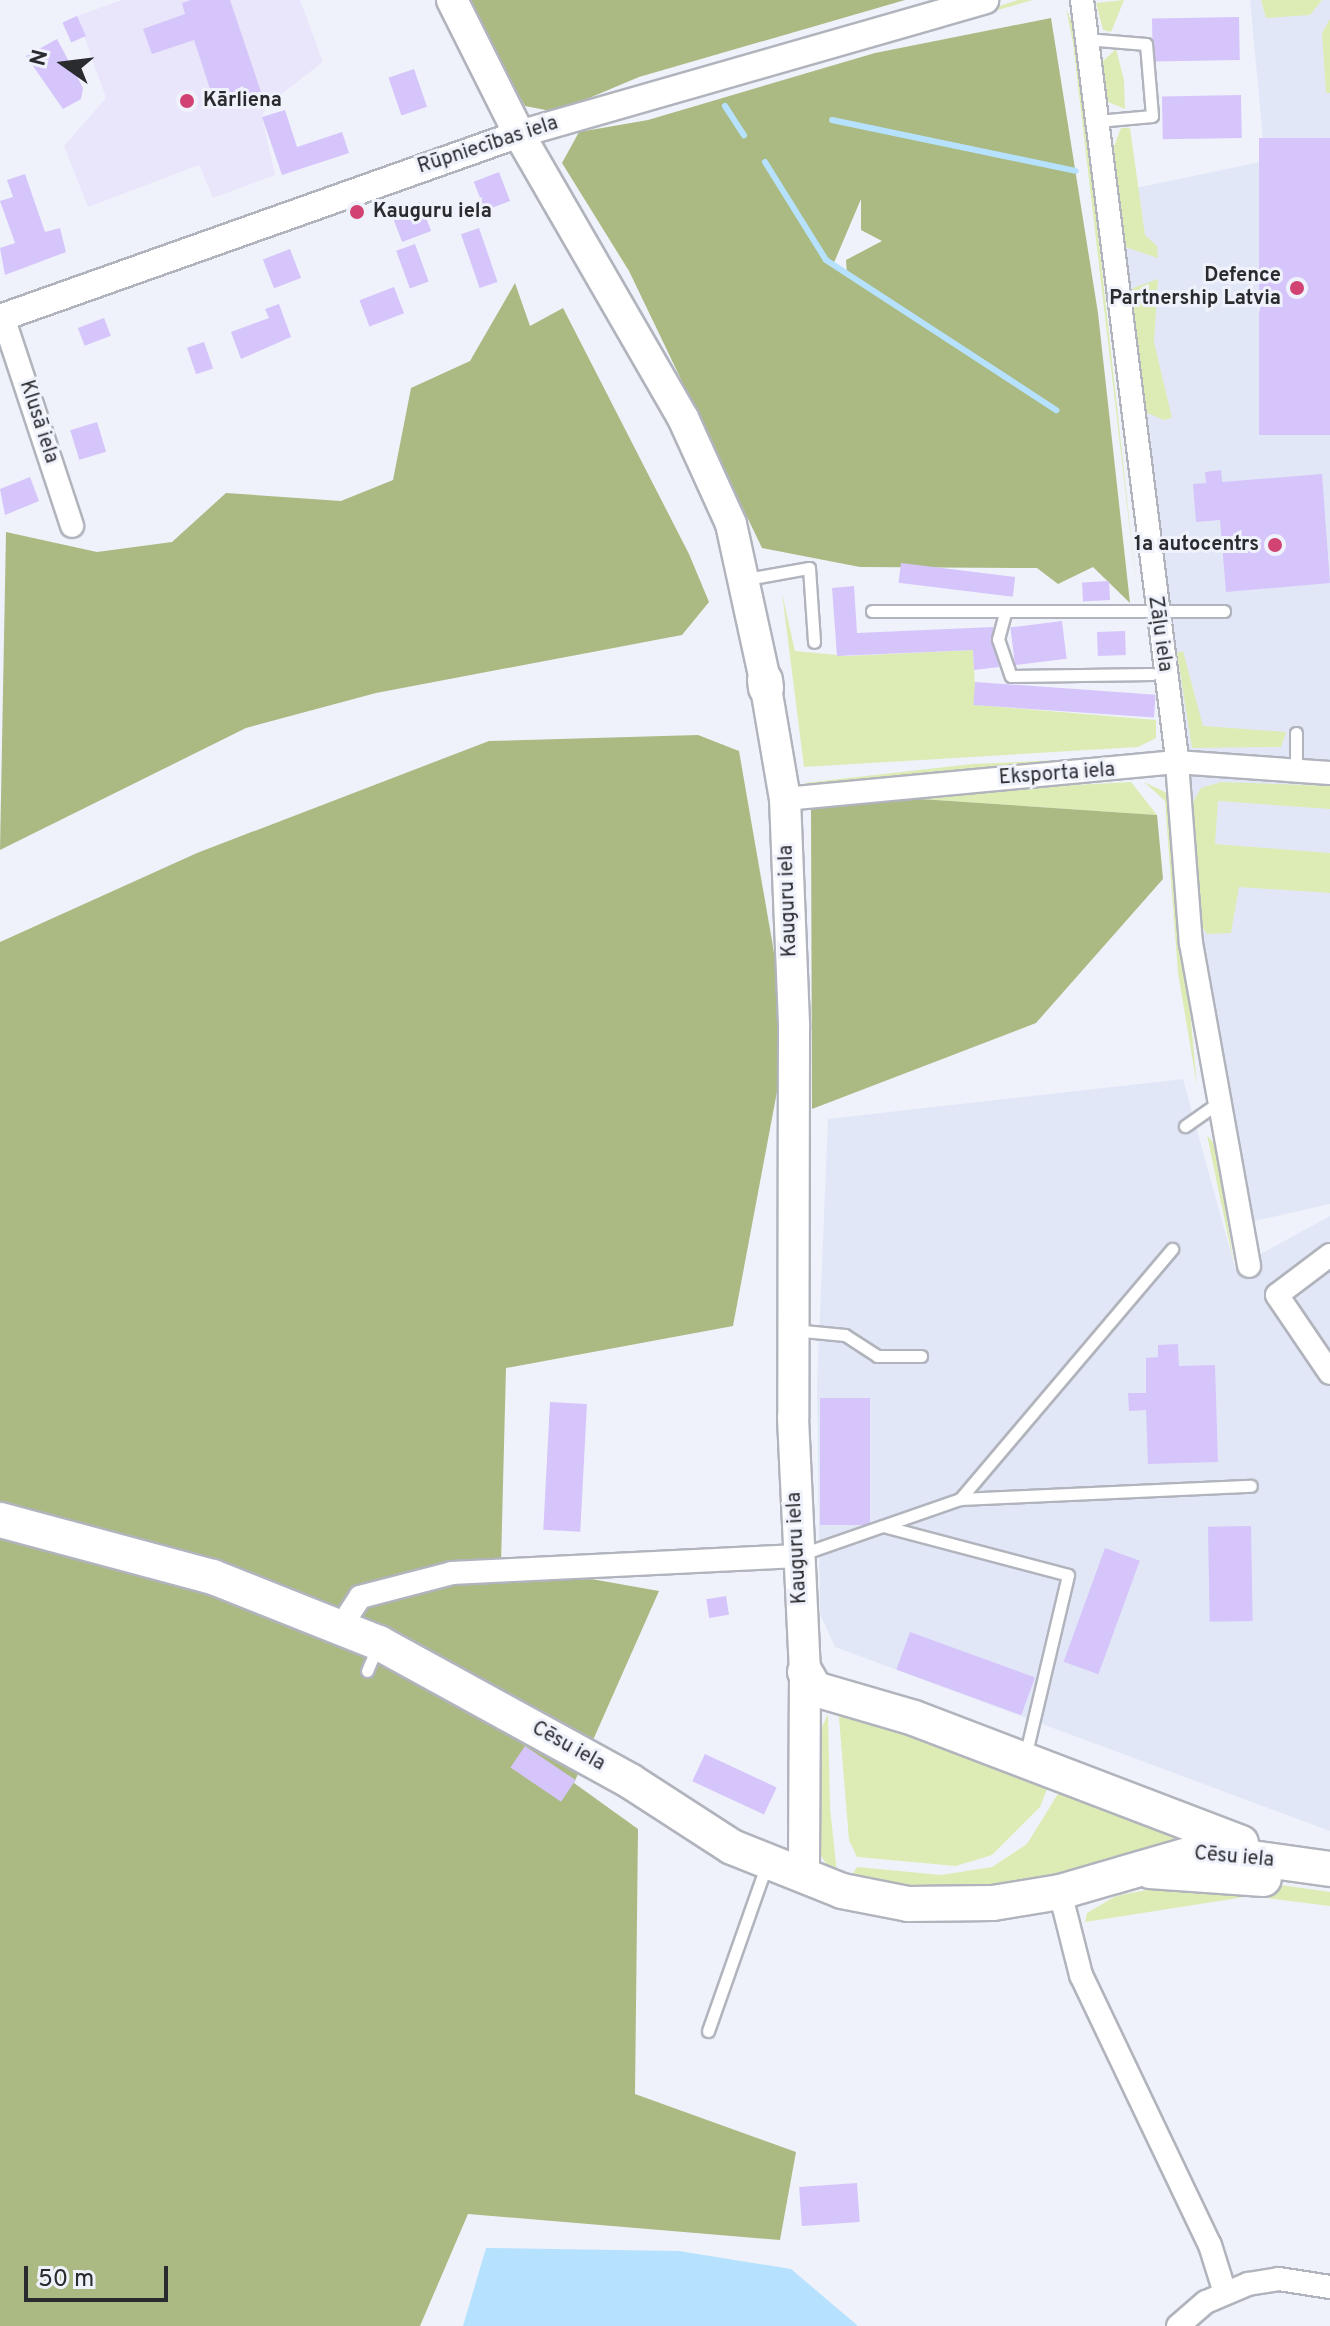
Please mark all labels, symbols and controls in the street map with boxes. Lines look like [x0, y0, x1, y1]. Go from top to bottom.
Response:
north arrow [24, 24, 104, 104]
text: N [25, 47, 55, 69]
place label: Kārliena [203, 89, 282, 113]
marker: Kārliena [178, 92, 196, 110]
street label: Rūpniecības iela [415, 112, 561, 180]
place label: Kauguru iela [373, 200, 492, 224]
marker: Kauguru iela [348, 203, 366, 221]
place label: Defence Partnership Latvia [1109, 264, 1281, 311]
marker: Defence Partnership Latvia [1288, 279, 1306, 297]
street label: Klusā iela [13, 378, 63, 466]
place label: 1a autocentrs [1134, 533, 1259, 557]
marker: 1a autocentrs [1266, 536, 1284, 554]
street label: Zāļu iela [1142, 595, 1176, 673]
street label: Eksporta iela [998, 759, 1116, 791]
street label: Kauguru iela [775, 844, 803, 958]
street label: Kauguru iela [783, 1491, 813, 1605]
street label: Cēsu iela [527, 1717, 609, 1777]
street label: Cēsu iela [1193, 1843, 1275, 1873]
scale bar [28, 2250, 172, 2300]
text: 50 m [38, 2265, 94, 2295]

